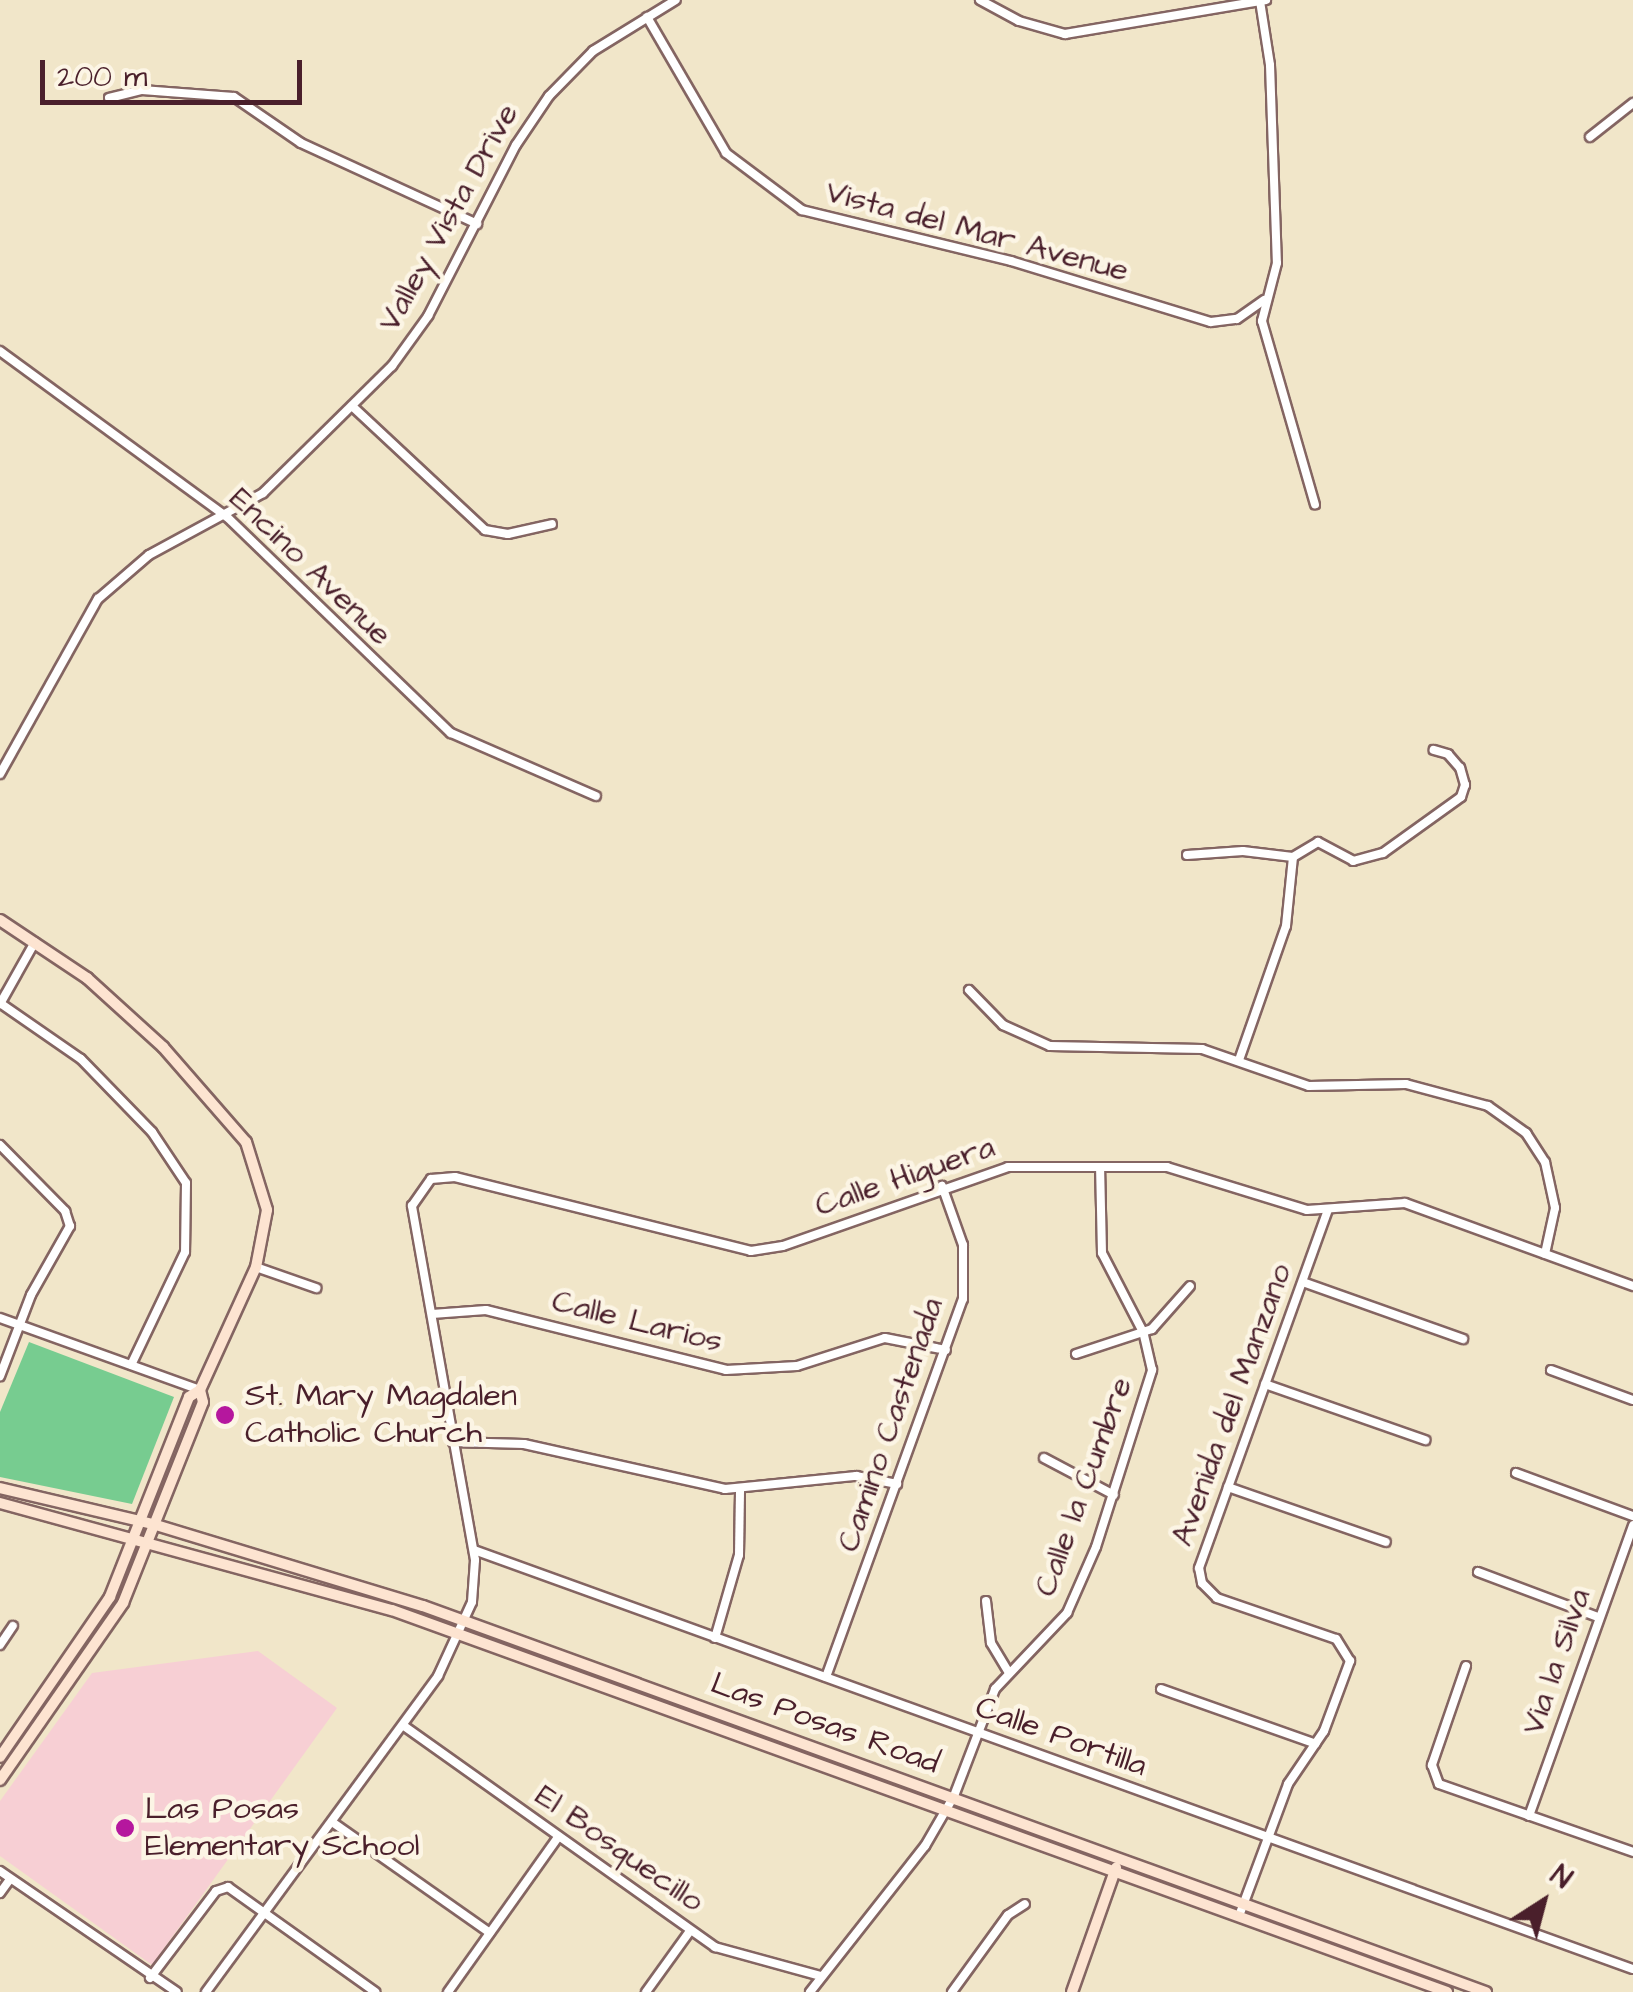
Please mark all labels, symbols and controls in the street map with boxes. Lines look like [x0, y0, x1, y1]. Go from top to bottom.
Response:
scale bar [45, 40, 308, 102]
text: 200 m [57, 56, 147, 98]
street label: Valley Vista Drive [371, 98, 527, 338]
street label: Vista del Mar Avenue [821, 173, 1133, 291]
street label: Encino Avenue [221, 480, 399, 654]
street label: Calle Higuera [810, 1128, 1000, 1226]
street label: Avenida del Manzano [1163, 1259, 1301, 1551]
street label: Calle Larios [548, 1282, 726, 1362]
street label: Camino Castenada [830, 1293, 952, 1557]
street label: Calle la Cumbre [1027, 1372, 1141, 1602]
place label: St. Mary Magdalen Catholic Church [245, 1378, 517, 1453]
marker: St. Mary Magdalen Catholic Church [214, 1404, 236, 1426]
street label: Via la Silva [1514, 1584, 1600, 1740]
street label: Las Posas Road [705, 1665, 945, 1783]
street label: Calle Portilla [970, 1688, 1152, 1786]
street label: El Bosquecillo [527, 1777, 711, 1921]
place label: Las Posas Elementary School [145, 1791, 419, 1866]
marker: Las Posas Elementary School [114, 1817, 136, 1839]
north arrow [1493, 1852, 1593, 1952]
text: N [1542, 1856, 1579, 1898]

